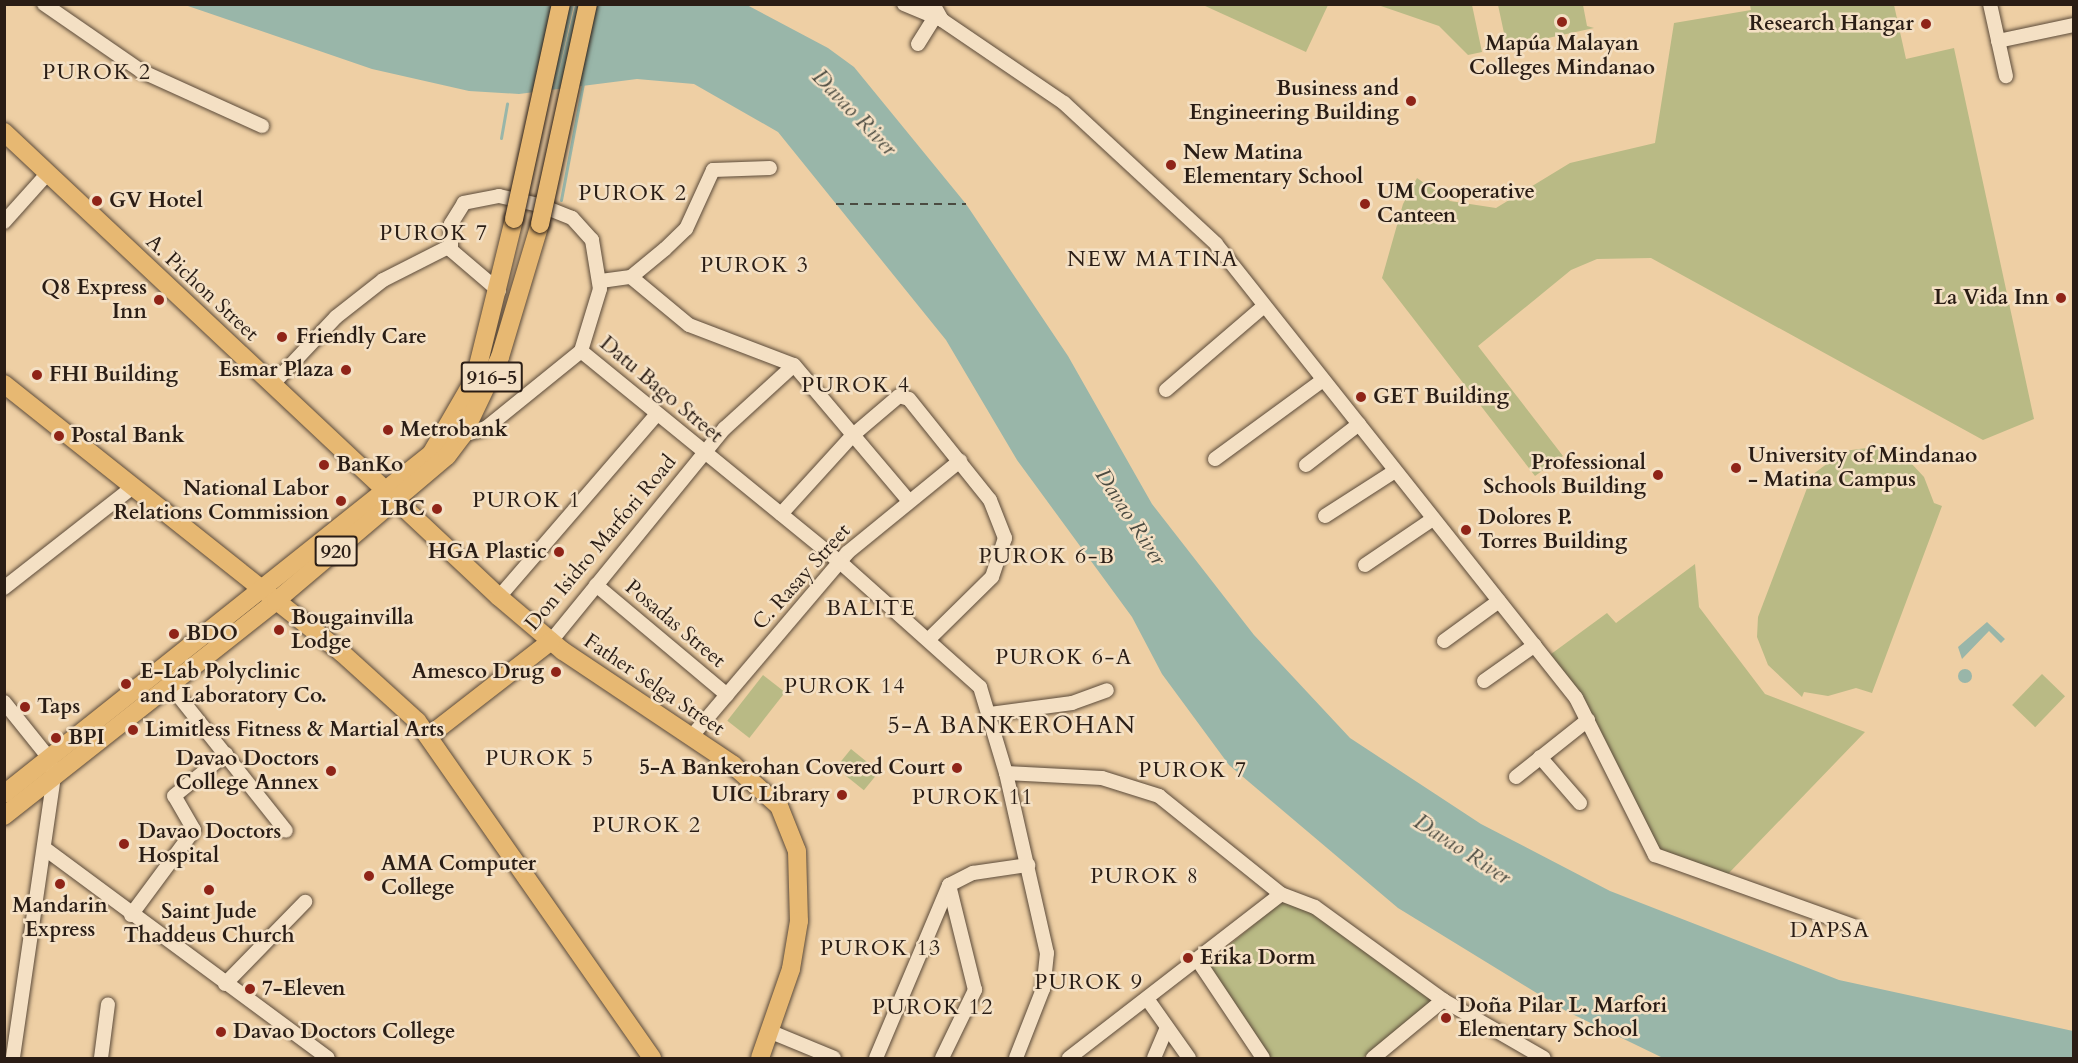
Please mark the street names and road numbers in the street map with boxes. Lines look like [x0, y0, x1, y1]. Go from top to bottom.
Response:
street label: A. Pichon Street [140, 229, 264, 347]
street label: Datu Bago Street [594, 331, 728, 449]
road number: 916-5 [460, 360, 524, 394]
street label: Don Isidro Marfori Road [520, 450, 682, 636]
street label: C. Rasay Street [748, 519, 856, 635]
road number: 920 [314, 534, 358, 568]
street label: Posadas Street [620, 575, 730, 673]
street label: Father Selga Street [579, 629, 729, 741]

